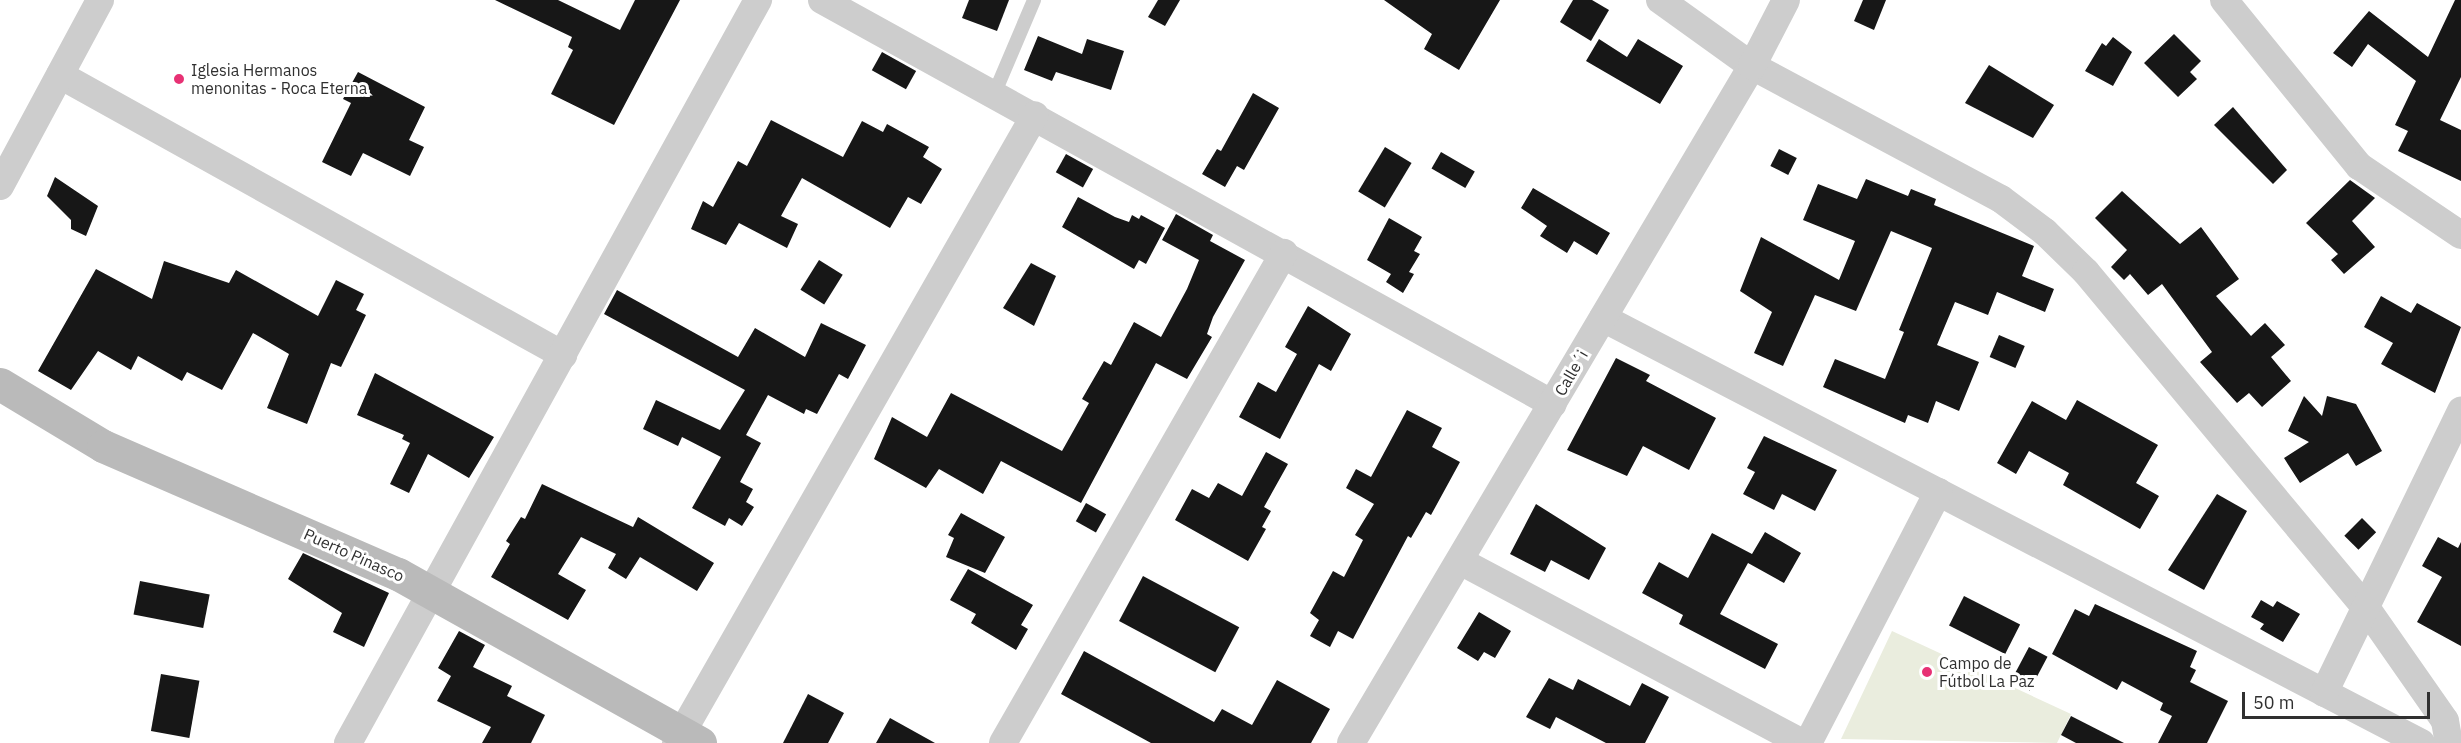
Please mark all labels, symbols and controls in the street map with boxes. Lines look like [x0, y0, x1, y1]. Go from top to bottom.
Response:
place label: Iglesia Hermanos menonitas - Roca Eterna [191, 60, 367, 98]
marker: Iglesia Hermanos menonitas - Roca Eterna [172, 72, 186, 86]
street label: Calle´i [1550, 347, 1592, 399]
street label: Puerto Pinasco [301, 524, 407, 586]
place label: Campo de Fútbol La Paz [1939, 653, 2034, 691]
marker: Campo de Fútbol La Paz [1920, 665, 1934, 679]
scale bar [2245, 680, 2432, 718]
text: 50 m [2253, 691, 2295, 714]

